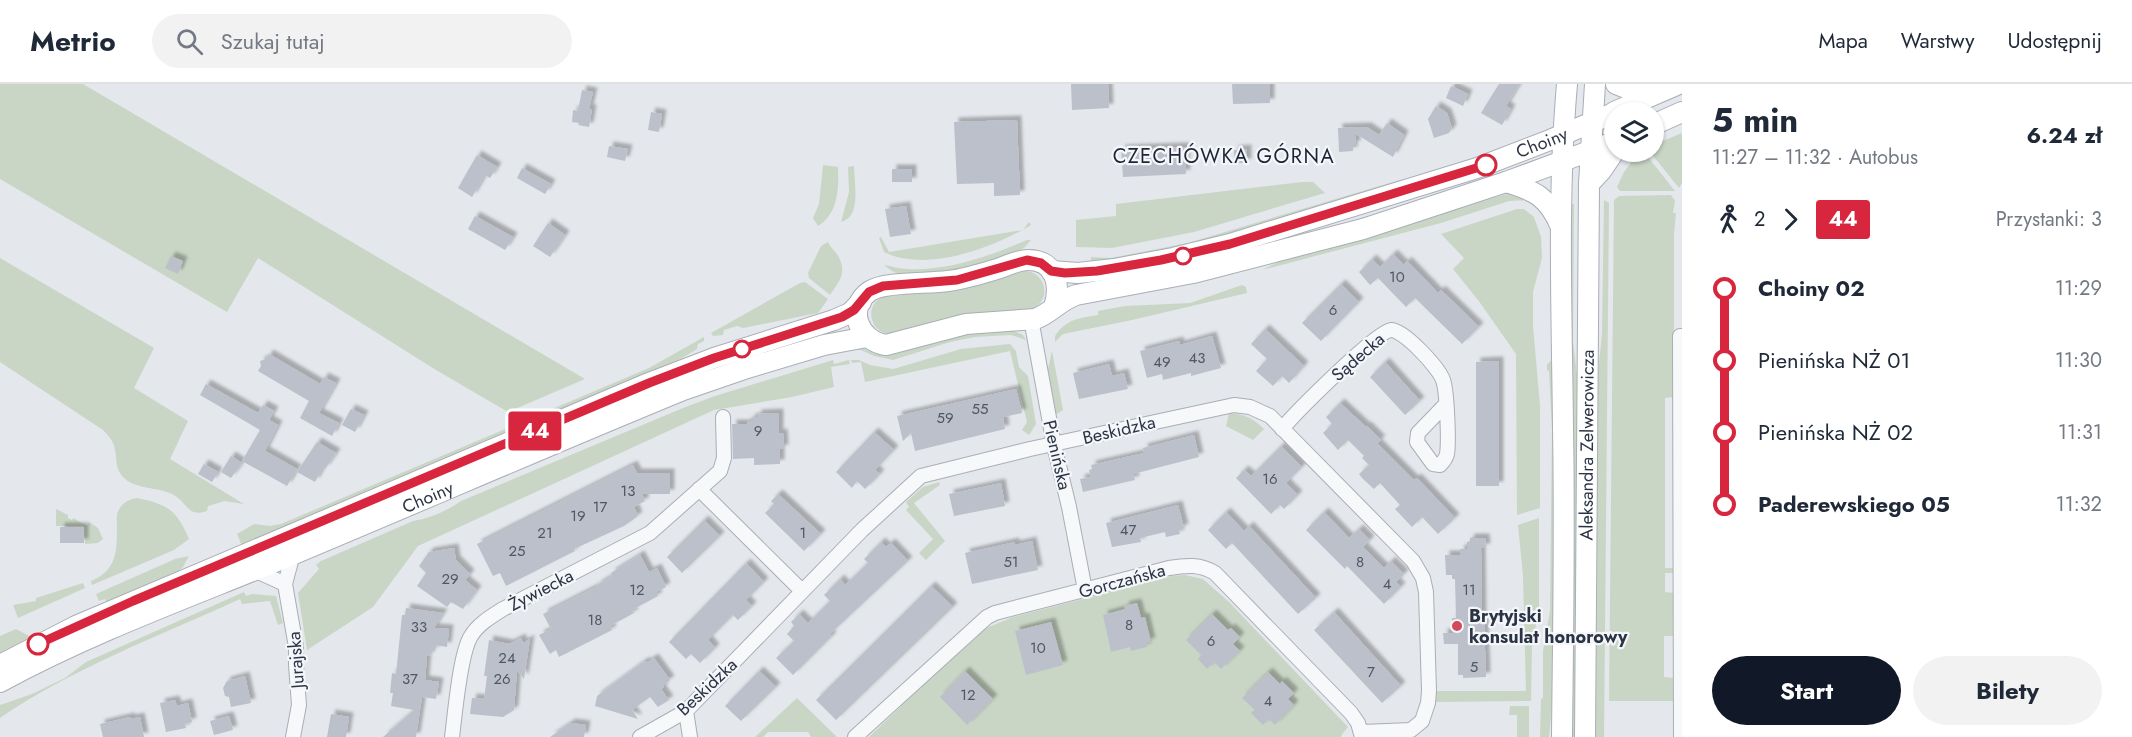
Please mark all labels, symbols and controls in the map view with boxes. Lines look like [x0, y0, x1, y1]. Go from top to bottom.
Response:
search box [152, 14, 572, 68]
text: Metrio [30, 21, 116, 62]
icon: search [173, 25, 206, 58]
text: Szukaj tutaj [221, 25, 325, 57]
text: Mapa [1819, 26, 1868, 56]
text: Warstwy [1901, 26, 1974, 56]
text: Udostępnij [2007, 26, 2102, 56]
text: 5 min [1712, 97, 1798, 144]
map controls [1604, 102, 1664, 162]
button: layers [1604, 102, 1664, 162]
text: 6.24 zł [2026, 119, 2102, 151]
street label: Choiny [1512, 121, 1572, 165]
district label: CZECHÓWKA GÓRNA [1113, 142, 1335, 171]
text: 11:27 – 11:32 · Autobus [1712, 143, 1918, 172]
unlabelled marker [1475, 154, 1497, 176]
icon: walk [1712, 203, 1745, 236]
icon: forward [1774, 203, 1807, 236]
text: 44 [1828, 204, 1858, 234]
text: 2 [1754, 205, 1765, 234]
text: Przystanki: 3 [1996, 205, 2102, 234]
unlabelled marker [1174, 247, 1192, 265]
house number: 10 [1389, 266, 1405, 288]
text: Choiny 02 [1758, 272, 1865, 304]
text: 11:29 [2055, 274, 2102, 303]
house number: 6 [1329, 299, 1337, 321]
street label: Sądecka [1326, 326, 1390, 388]
unlabelled marker [733, 340, 751, 358]
text: Pienińska NŻ 01 [1758, 344, 1910, 376]
text: 11:30 [2055, 346, 2102, 375]
house number: 43 [1189, 347, 1205, 369]
street label: Aleksandra Zelwerowicza [1573, 349, 1601, 541]
house number: 49 [1153, 351, 1171, 373]
house number: 55 [972, 398, 988, 420]
house number: 59 [936, 407, 954, 429]
street label: Beskidzka [1080, 409, 1158, 451]
line badge: 44 [508, 412, 562, 450]
text: 44 [520, 416, 550, 446]
text: Pienińska NŻ 02 [1758, 416, 1913, 448]
street label: Pienińska [1036, 417, 1078, 493]
text: 11:31 [2058, 418, 2102, 447]
house number: 9 [754, 420, 762, 442]
house number: 16 [1262, 468, 1278, 490]
street label: Choiny [398, 475, 458, 520]
house number: 13 [621, 480, 635, 502]
text: Paderewskiego 05 [1758, 488, 1950, 520]
text: 11:32 [2056, 490, 2102, 519]
house number: 17 [593, 496, 607, 518]
house number: 19 [570, 505, 586, 527]
house number: 47 [1120, 519, 1136, 541]
house number: 21 [537, 522, 553, 544]
house number: 1 [800, 522, 806, 544]
house number: 25 [509, 540, 526, 562]
house number: 51 [1003, 551, 1019, 573]
house number: 8 [1356, 551, 1364, 573]
street label: Gorczańska [1076, 557, 1168, 605]
street label: Żywiecka [504, 563, 578, 617]
house number: 29 [441, 568, 459, 590]
house number: 4 [1383, 573, 1392, 595]
house number: 12 [629, 579, 645, 601]
house number: 11 [1462, 579, 1476, 601]
place label: Brytyjski konsulat honorowy [1469, 603, 1628, 650]
house number: 18 [588, 609, 602, 631]
house number: 8 [1125, 614, 1133, 636]
house number: 33 [411, 616, 427, 638]
marker: Brytyjski konsulat honorowy [1450, 619, 1464, 633]
house number: 6 [1207, 630, 1215, 652]
street label: Jurajska [281, 631, 311, 691]
unlabelled marker [27, 633, 49, 655]
house number: 10 [1030, 637, 1046, 659]
house number: 24 [498, 647, 516, 669]
street label: Beskidzka [671, 652, 743, 722]
house number: 5 [1470, 656, 1478, 678]
button: Start [1712, 656, 1901, 725]
button: Bilety [1913, 656, 2102, 725]
house number: 7 [1367, 661, 1375, 683]
house number: 37 [402, 668, 418, 690]
house number: 26 [493, 668, 511, 690]
house number: 12 [960, 684, 976, 706]
house number: 4 [1264, 690, 1273, 712]

